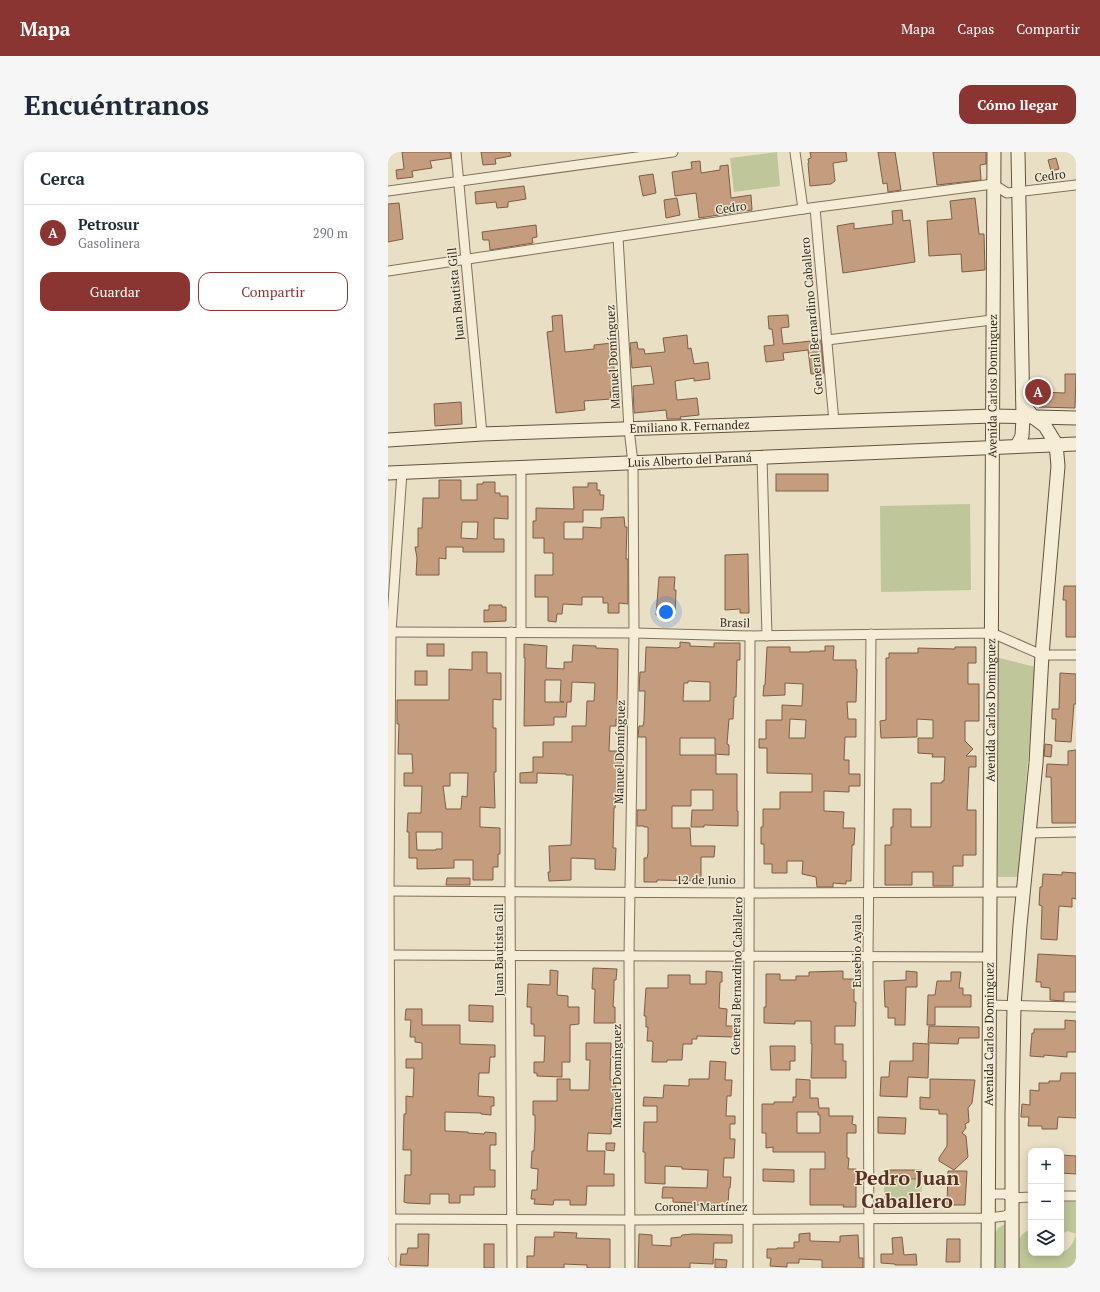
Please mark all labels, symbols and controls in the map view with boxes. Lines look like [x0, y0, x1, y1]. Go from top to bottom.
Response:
text: Mapa [20, 16, 70, 41]
text: Mapa [901, 19, 935, 38]
text: Capas [957, 19, 994, 38]
text: Compartir [1016, 19, 1080, 38]
button: Cómo llegar [959, 85, 1076, 124]
text: Encuéntranos [24, 86, 209, 123]
street label: Cedro [1033, 166, 1067, 185]
text: Cerca [40, 167, 85, 190]
street label: Cedro [714, 198, 748, 217]
text: Petrosur [78, 214, 139, 234]
text: A [48, 224, 58, 242]
text: 290 m [313, 224, 348, 242]
text: Gasolinera [78, 234, 140, 252]
street label: General Bernardino Caballero [797, 236, 826, 396]
street label: Juan Bautista Gill [444, 247, 467, 341]
button: Guardar [40, 272, 190, 311]
button: Compartir [198, 272, 348, 311]
street label: Manuel Domínguez [602, 304, 623, 409]
street label: Avenida Carlos Dominguez [984, 314, 1000, 458]
pin: A [1025, 377, 1051, 407]
street label: Emiliano R. Fernandez [629, 417, 750, 436]
street label: Luis Alberto del Paraná [627, 450, 752, 470]
your location [656, 602, 676, 622]
street label: Brasil [720, 615, 751, 630]
street label: Avenida Carlos Dominguez [983, 638, 998, 782]
street label: Manuel Domínguez [611, 700, 628, 804]
street label: 12 de Junio [676, 872, 736, 887]
street label: General Bernardino Caballero [728, 896, 745, 1055]
street label: Juan Bautista Gill [491, 903, 506, 997]
street label: Eusebio Ayala [849, 914, 864, 988]
street label: Avenida Carlos Dominguez [981, 962, 997, 1106]
street label: Manuel Domínguez [609, 1024, 624, 1128]
map controls [1028, 1148, 1064, 1256]
button: + [1028, 1148, 1064, 1184]
district label: Pedro Juan Caballero [855, 1164, 959, 1214]
button: − [1028, 1184, 1064, 1220]
street label: Coronel Martínez [654, 1199, 748, 1214]
button: layers [1028, 1220, 1064, 1256]

